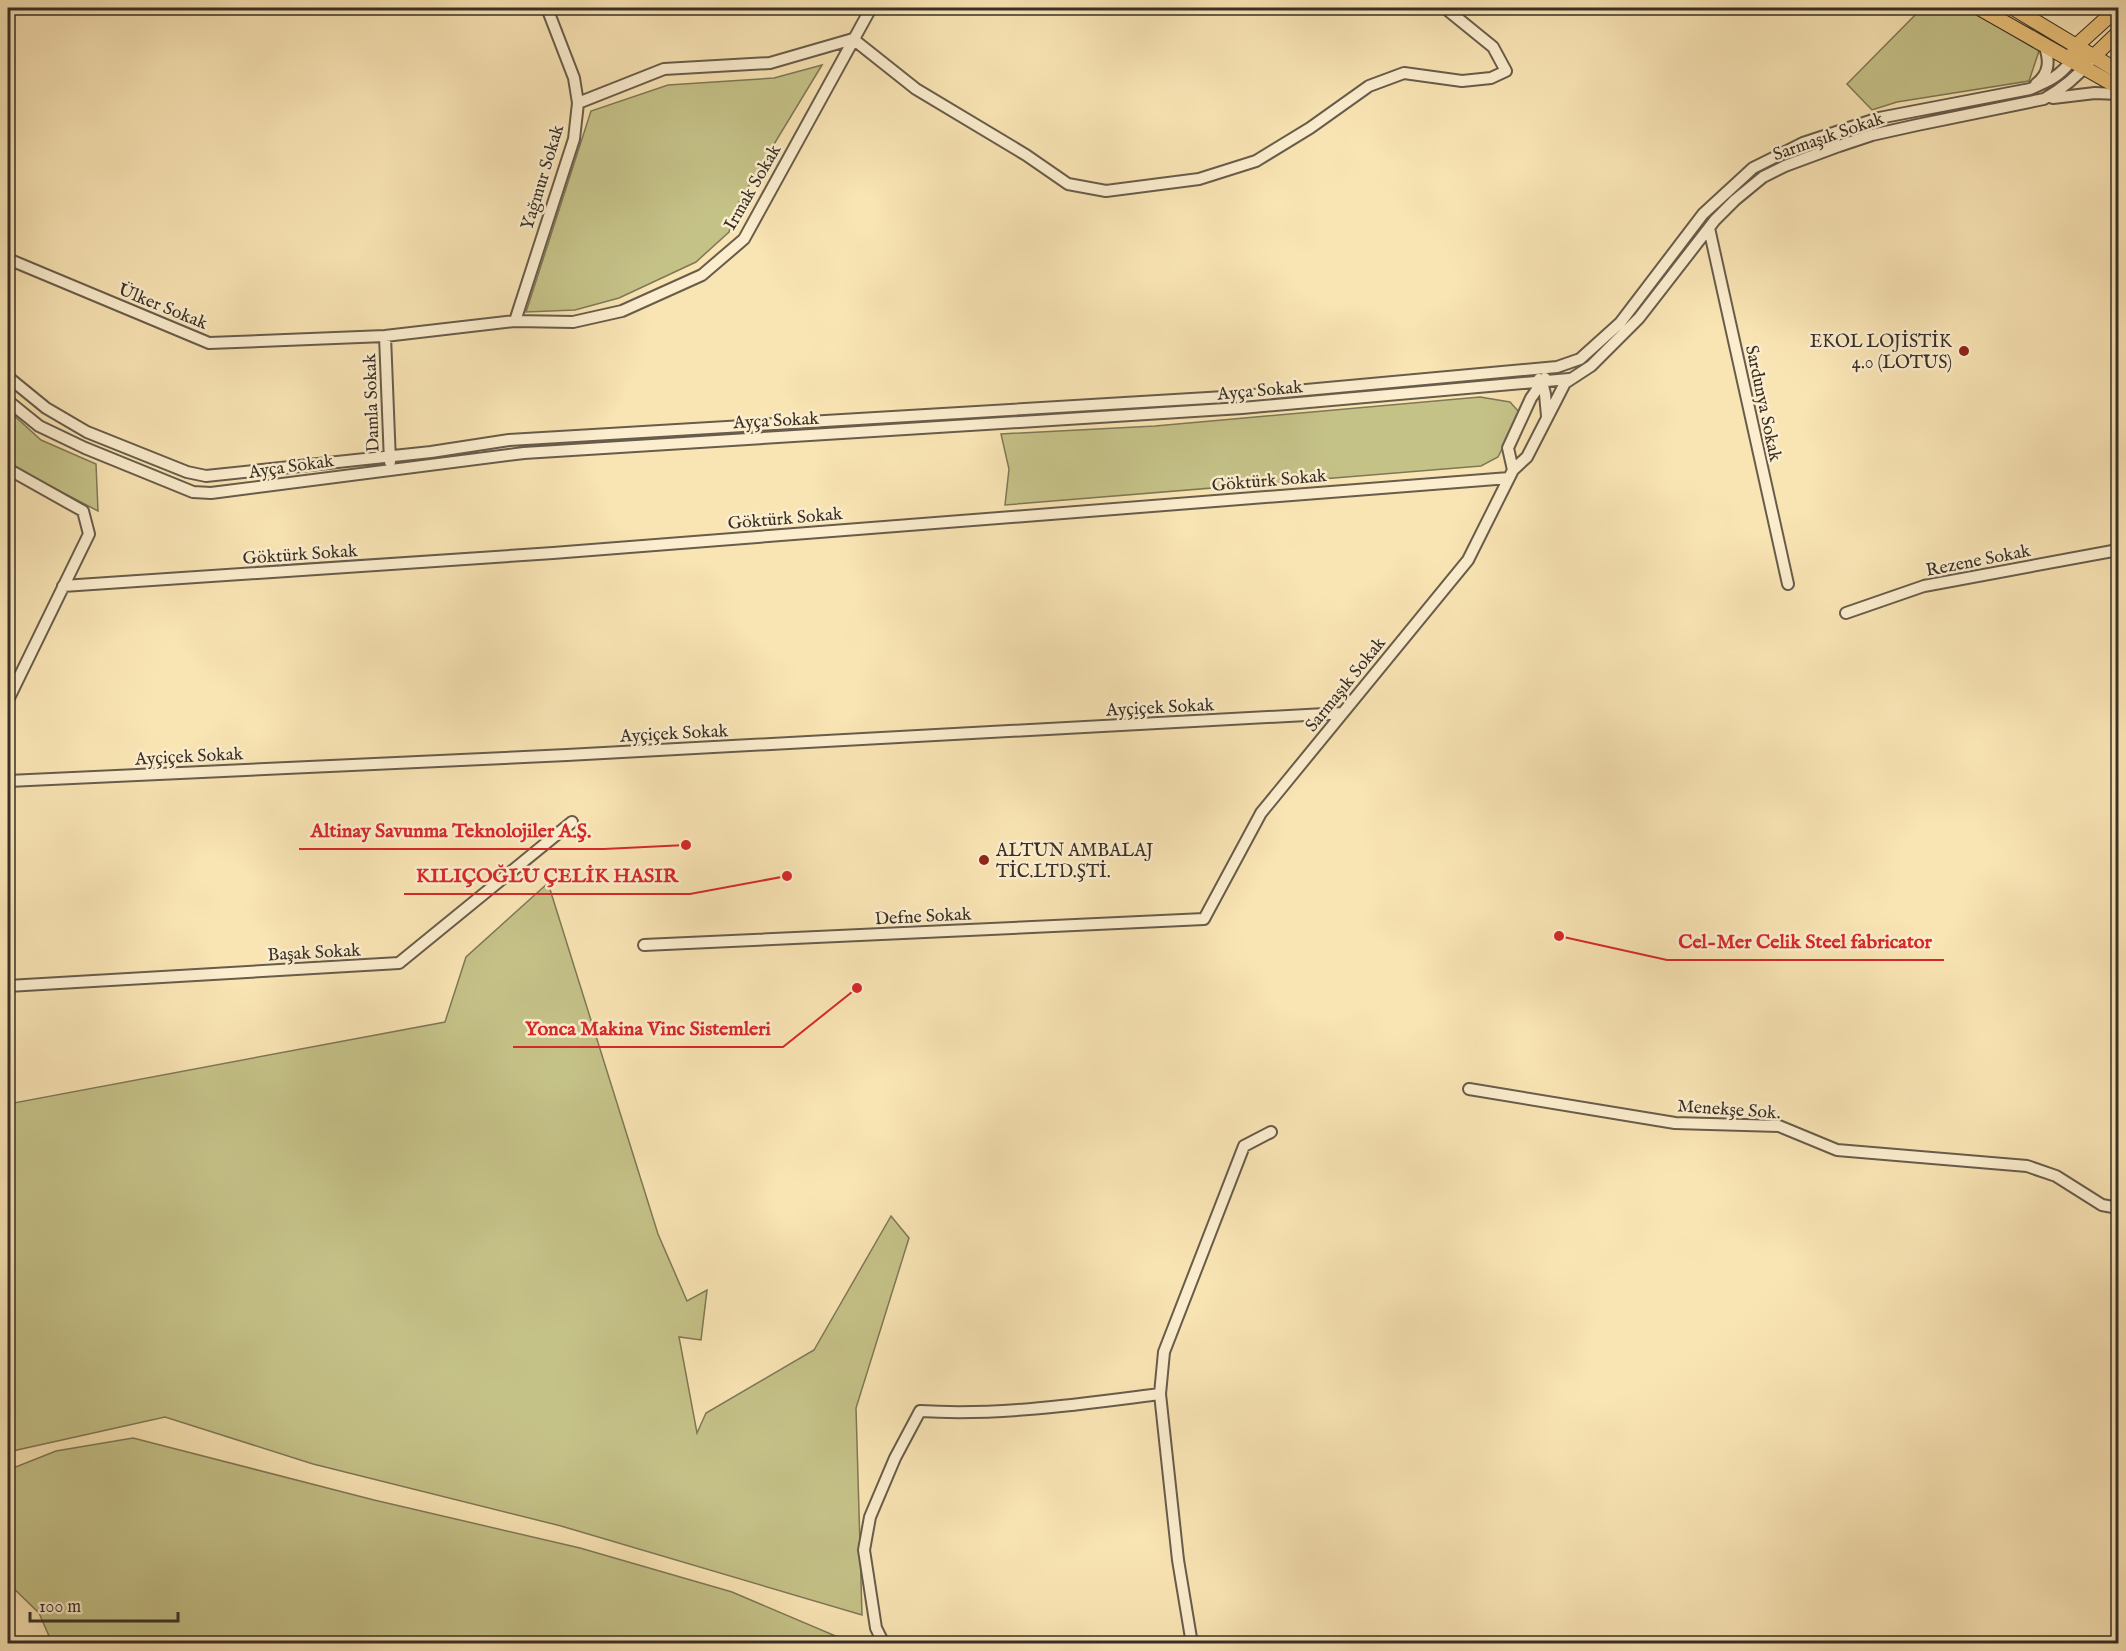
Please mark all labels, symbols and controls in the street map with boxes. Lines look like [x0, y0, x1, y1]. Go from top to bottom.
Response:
street label: Sarmaşık Sokak [1770, 108, 1887, 167]
street label: Yağmur Sokak [517, 122, 570, 233]
street label: Irmak Sokak [719, 140, 787, 235]
street label: Ülker Sokak [114, 278, 211, 336]
place label: EKOL LOJİSTİK 4.0 (LOTUS) [1810, 330, 1953, 375]
street label: Sardunya Sokak [1739, 343, 1786, 464]
marker: EKOL LOJİSTİK 4.0 (LOTUS) [1957, 344, 1971, 358]
street label: Damla Sokak [359, 353, 386, 453]
street label: Ayça Sokak [1215, 376, 1304, 407]
street label: Ayça Sokak [732, 408, 820, 435]
street label: Ayça Sokak [246, 450, 336, 485]
street label: Göktürk Sokak [1211, 465, 1328, 498]
street label: Göktürk Sokak [727, 503, 844, 536]
street label: Göktürk Sokak [242, 540, 359, 571]
street label: Rezene Sokak [1924, 540, 2033, 583]
street label: Sarmaşık Sokak [1301, 632, 1392, 737]
street label: Ayçiçek Sokak [1104, 694, 1215, 723]
street label: Ayçiçek Sokak [618, 720, 729, 749]
street label: Ayçiçek Sokak [133, 743, 244, 772]
callout: Altinay Savunma Teknolojiler A.Ş. [299, 811, 604, 849]
text: Altinay Savunma Teknolojiler A.Ş. [310, 819, 591, 844]
place label: ALTUN AMBALAJ TİC.LTD.ŞTİ. [995, 840, 1154, 884]
marker: ALTUN AMBALAJ TİC.LTD.ŞTİ. [977, 853, 991, 867]
callout: KILIÇOĞLU ÇELİK HASIR [404, 856, 690, 894]
text: KILIÇOĞLU ÇELİK HASIR [416, 864, 680, 889]
street label: Defne Sokak [874, 903, 972, 932]
callout: Cel-Mer Celik Steel fabricator [1667, 922, 1944, 960]
text: Cel-Mer Celik Steel fabricator [1678, 930, 1933, 955]
street label: Başak Sokak [267, 940, 362, 967]
callout: Yonca Makina Vinc Sistemleri [513, 1009, 783, 1047]
text: Yonca Makina Vinc Sistemleri [525, 1017, 772, 1042]
street label: Menekşe Sok. [1676, 1095, 1781, 1126]
scale bar [30, 1585, 178, 1623]
text: 100 m [39, 1596, 81, 1619]

